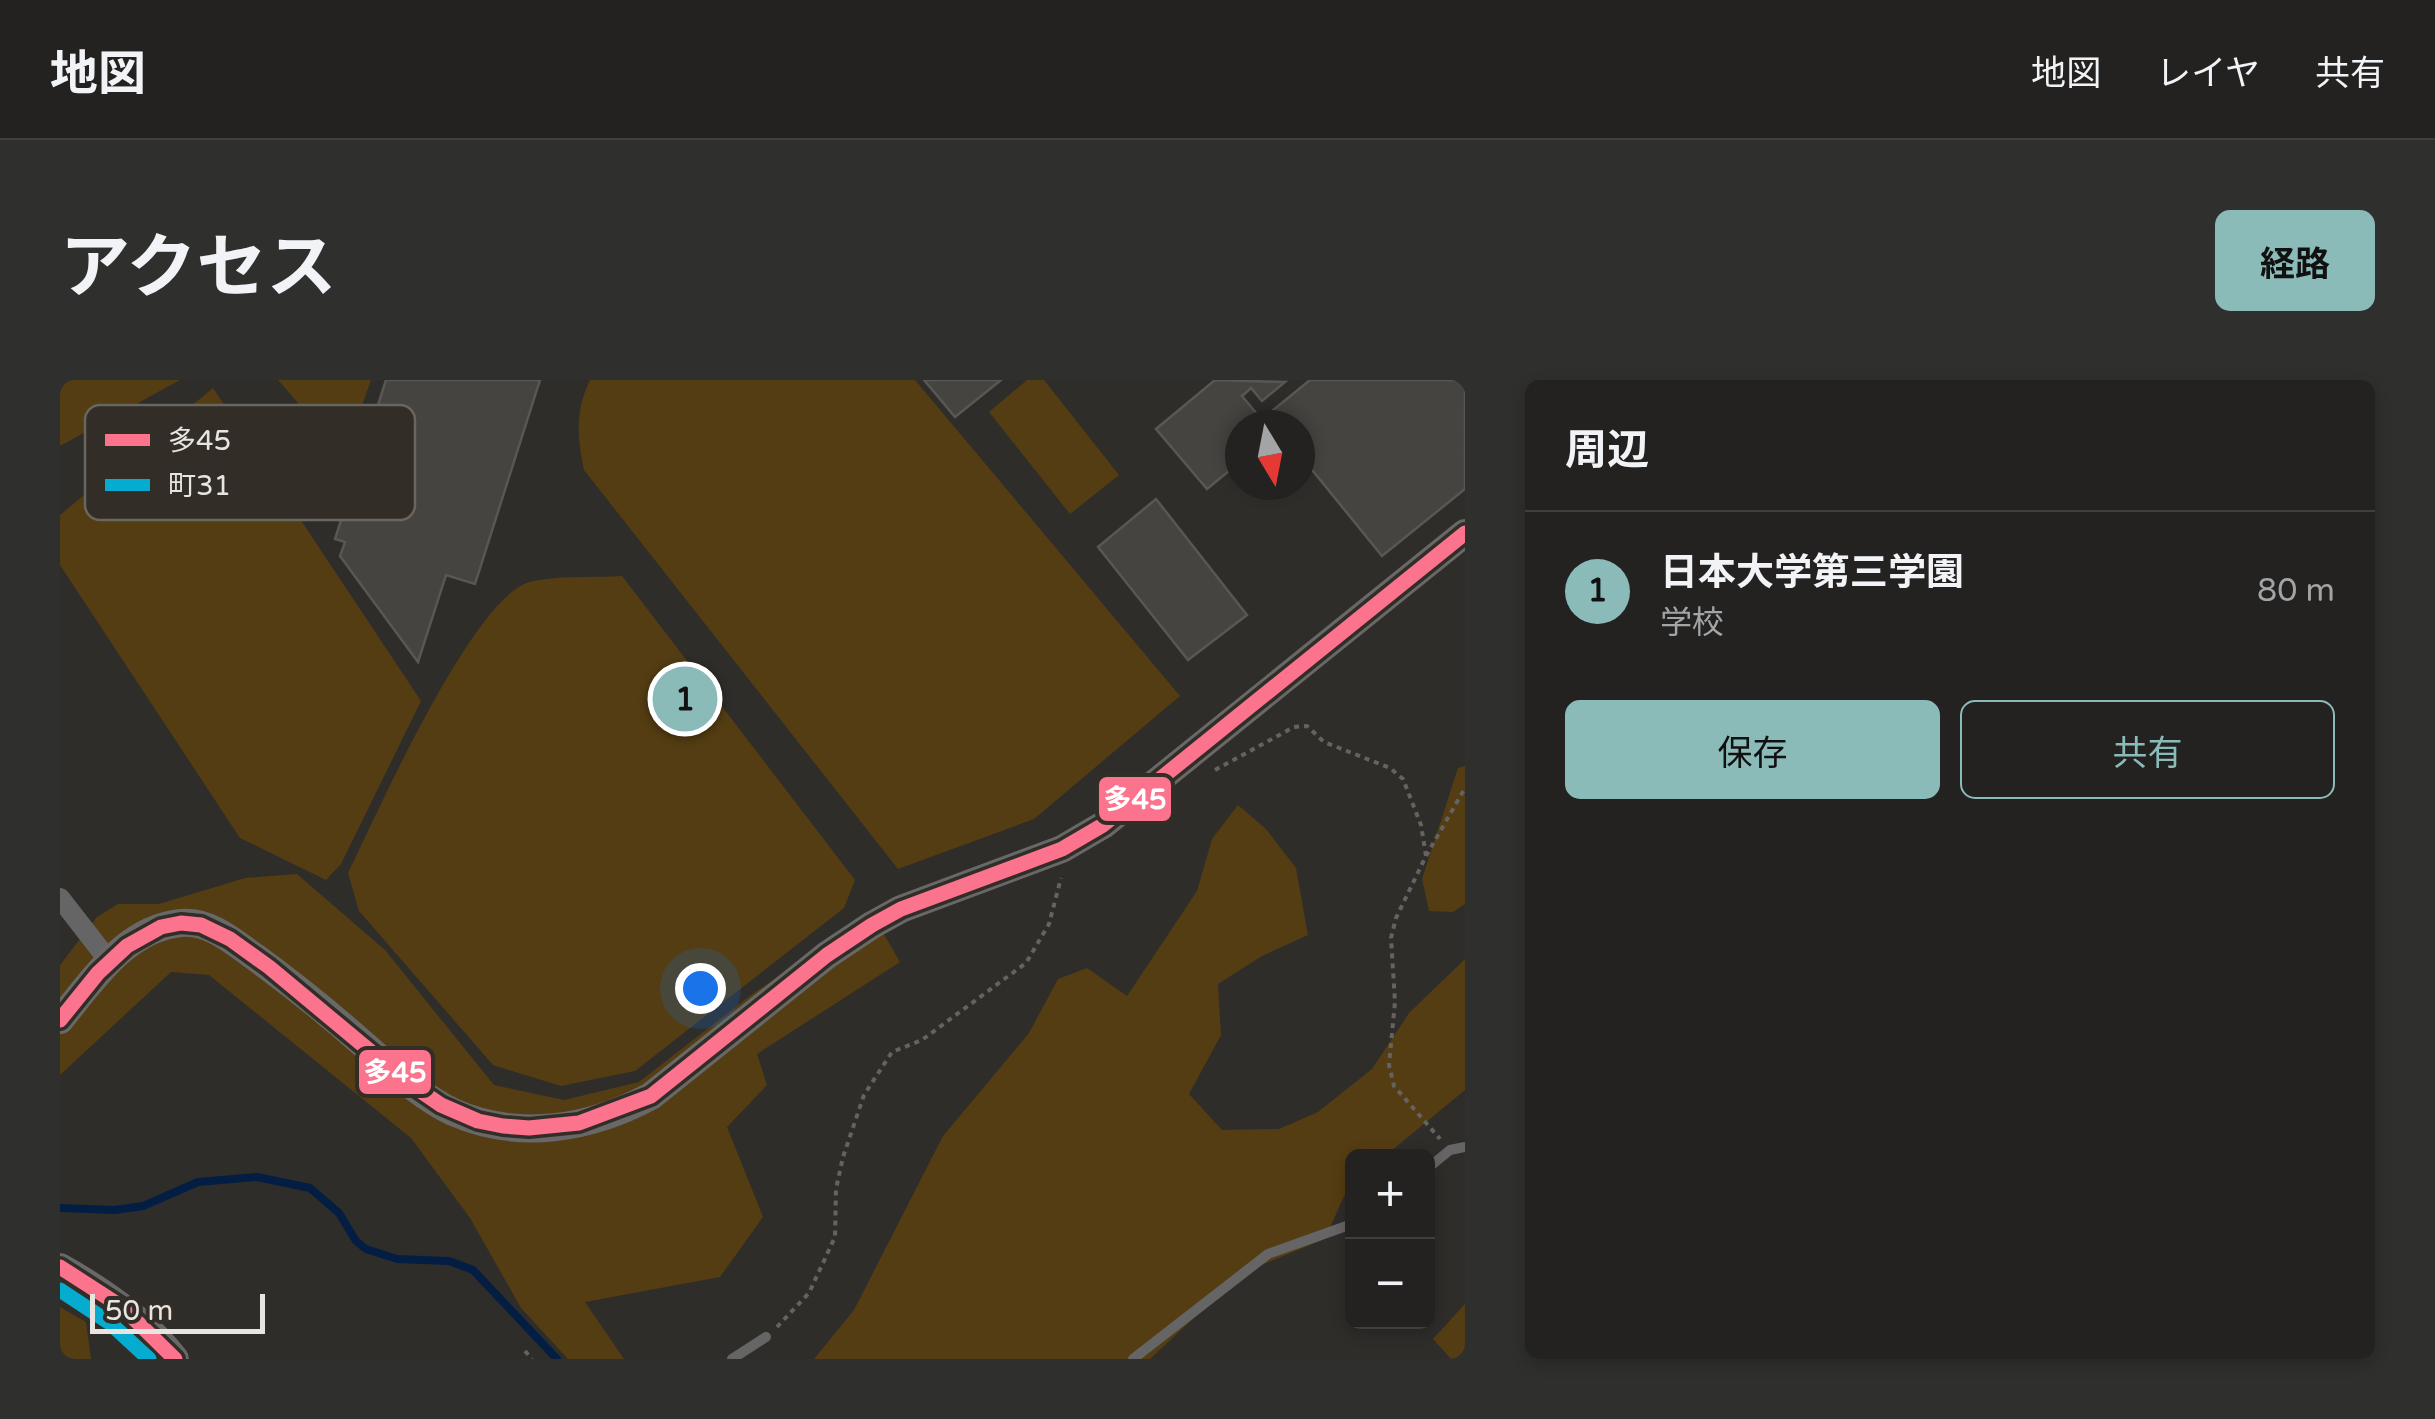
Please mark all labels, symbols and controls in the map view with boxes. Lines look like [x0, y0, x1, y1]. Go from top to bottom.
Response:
text: 地図 [50, 46, 146, 104]
text: 地図 [2031, 53, 2101, 95]
text: レイヤ [2156, 53, 2260, 95]
text: 共有 [2315, 53, 2385, 95]
button: 経路 [2215, 210, 2375, 311]
text: アクセス [60, 227, 337, 311]
legend [85, 405, 415, 520]
north arrow [1225, 410, 1315, 500]
text: 多45 [168, 424, 231, 458]
text: 周辺 [1565, 425, 1649, 476]
text: 町31 [168, 469, 231, 503]
text: 日本大学第三学園 [1660, 550, 1964, 596]
text: 1 [1587, 572, 1608, 610]
text: 80 m [2257, 572, 2335, 610]
text: 学校 [1660, 604, 1724, 642]
pin: 1 [652, 662, 718, 736]
button: 保存 [1565, 700, 1940, 799]
button: 共有 [1960, 700, 2335, 799]
line badge: 多45 [1097, 775, 1173, 823]
text: 多45 [1103, 783, 1167, 817]
your location [675, 963, 726, 1014]
line badge: 多45 [357, 1048, 433, 1096]
text: 多45 [363, 1056, 427, 1090]
map controls [1345, 1149, 1435, 1329]
button: + [1345, 1149, 1435, 1239]
button: − [1345, 1239, 1435, 1329]
scale bar [90, 1289, 265, 1334]
text: 50 m [105, 1294, 173, 1328]

